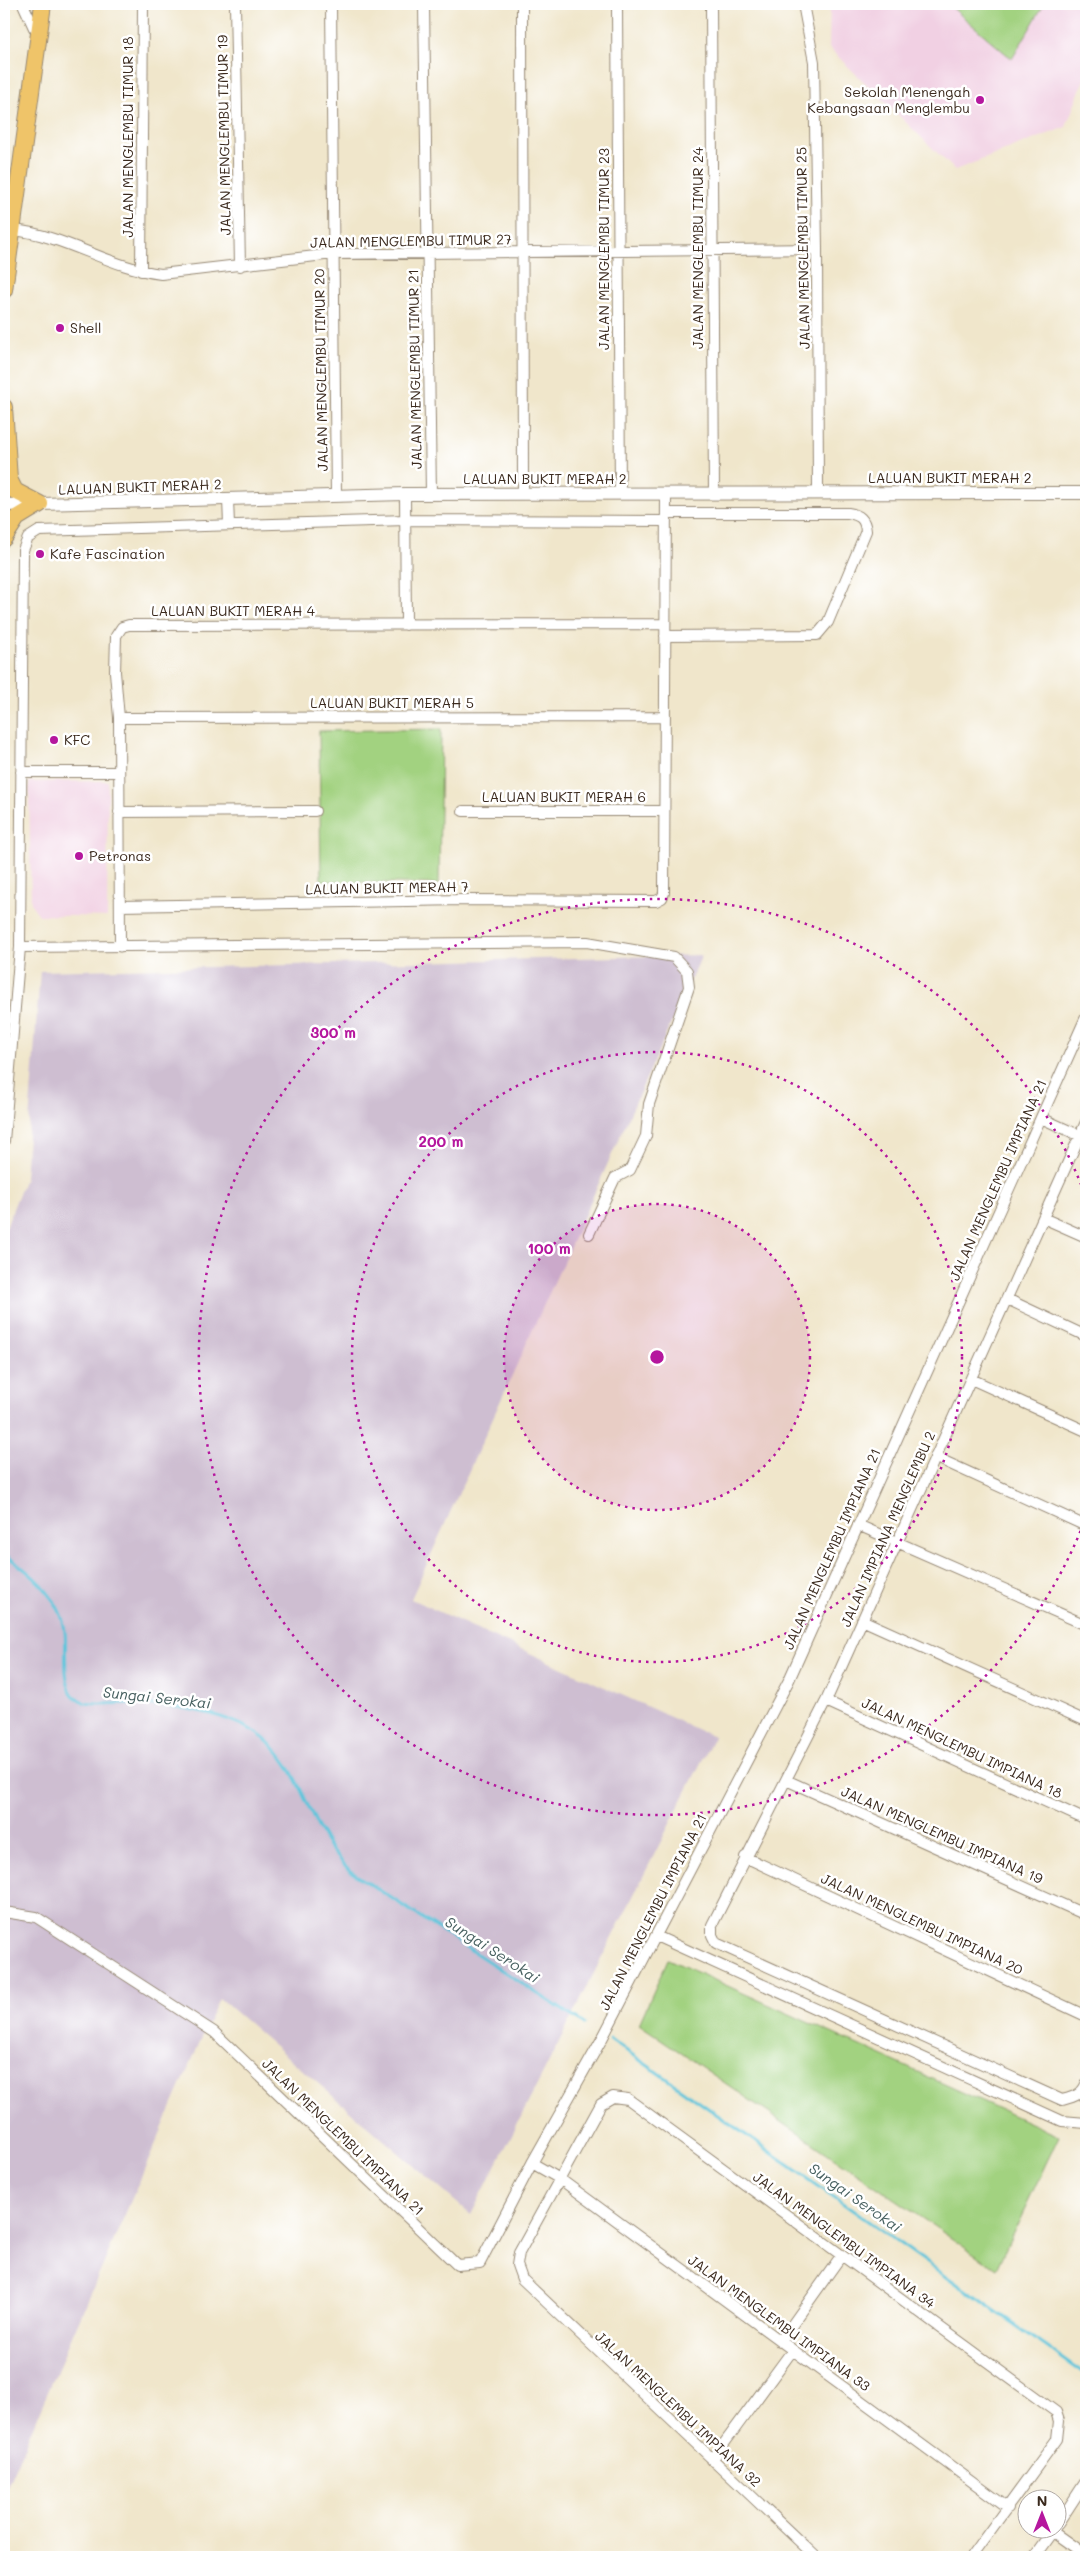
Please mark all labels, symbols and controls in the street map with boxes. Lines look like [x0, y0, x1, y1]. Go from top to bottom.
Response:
street label: JALAN MENGLEMBU TIMUR 19 [212, 35, 235, 235]
street label: JALAN MENGLEMBU TIMUR 18 [118, 37, 137, 237]
place label: Sekolah Menengah Kebangsaan Menglembu [807, 82, 970, 117]
marker: Sekolah Menengah Kebangsaan Menglembu [974, 94, 986, 106]
street label: JALAN MENGLEMBU TIMUR 24 [688, 146, 707, 349]
street label: JALAN MENGLEMBU TIMUR 25 [791, 147, 814, 349]
street label: JALAN MENGLEMBU TIMUR 23 [594, 148, 613, 350]
street label: JALAN MENGLEMBU TIMUR 27 [310, 229, 512, 252]
street label: JALAN MENGLEMBU TIMUR 20 [309, 268, 332, 471]
street label: JALAN MENGLEMBU TIMUR 21 [403, 269, 426, 469]
place label: Shell [70, 318, 101, 337]
marker: Shell [54, 322, 66, 334]
street label: LALUAN BUKIT MERAH 2 [868, 468, 1032, 487]
street label: LALUAN BUKIT MERAH 2 [463, 469, 627, 488]
street label: LALUAN BUKIT MERAH 2 [58, 474, 222, 499]
place label: Kafe Fascination [50, 544, 165, 563]
marker: Kafe Fascination [34, 548, 46, 560]
street label: LALUAN BUKIT MERAH 4 [151, 601, 316, 620]
street label: LALUAN BUKIT MERAH 5 [310, 693, 474, 712]
place label: KFC [64, 730, 90, 749]
marker: KFC [48, 734, 60, 746]
street label: LALUAN BUKIT MERAH 6 [482, 787, 646, 806]
place label: Petronas [89, 846, 151, 865]
marker: Petronas [73, 850, 85, 862]
street label: LALUAN BUKIT MERAH 7 [305, 877, 469, 898]
text: 300 m [310, 1022, 356, 1042]
street label: JALAN MENGLEMBU IMPIANA 21 [944, 1076, 1051, 1283]
text: 200 m [419, 1131, 464, 1151]
text: 100 m [527, 1238, 571, 1258]
centre of rings [648, 1348, 666, 1366]
street label: JALAN IMPIANA MENGLEMBU 2 [836, 1428, 939, 1630]
street label: JALAN MENGLEMBU IMPIANA 21 [778, 1445, 885, 1652]
water label: Sungai Serokai [102, 1681, 212, 1713]
street label: JALAN MENGLEMBU IMPIANA 18 [859, 1693, 1066, 1802]
street label: JALAN MENGLEMBU IMPIANA 19 [838, 1781, 1046, 1888]
street label: JALAN MENGLEMBU IMPIANA 21 [595, 1810, 711, 2013]
street label: JALAN MENGLEMBU IMPIANA 20 [818, 1868, 1027, 1979]
water label: Sungai Serokai [442, 1911, 544, 1987]
street label: JALAN MENGLEMBU IMPIANA 21 [258, 2054, 429, 2219]
water label: Sungai Serokai [805, 2158, 906, 2237]
street label: JALAN MENGLEMBU IMPIANA 34 [749, 2167, 940, 2313]
street label: JALAN MENGLEMBU IMPIANA 33 [684, 2250, 874, 2395]
street label: JALAN MENGLEMBU IMPIANA 32 [591, 2327, 765, 2491]
north arrow [1018, 2488, 1068, 2538]
text: N [1037, 2491, 1047, 2510]

